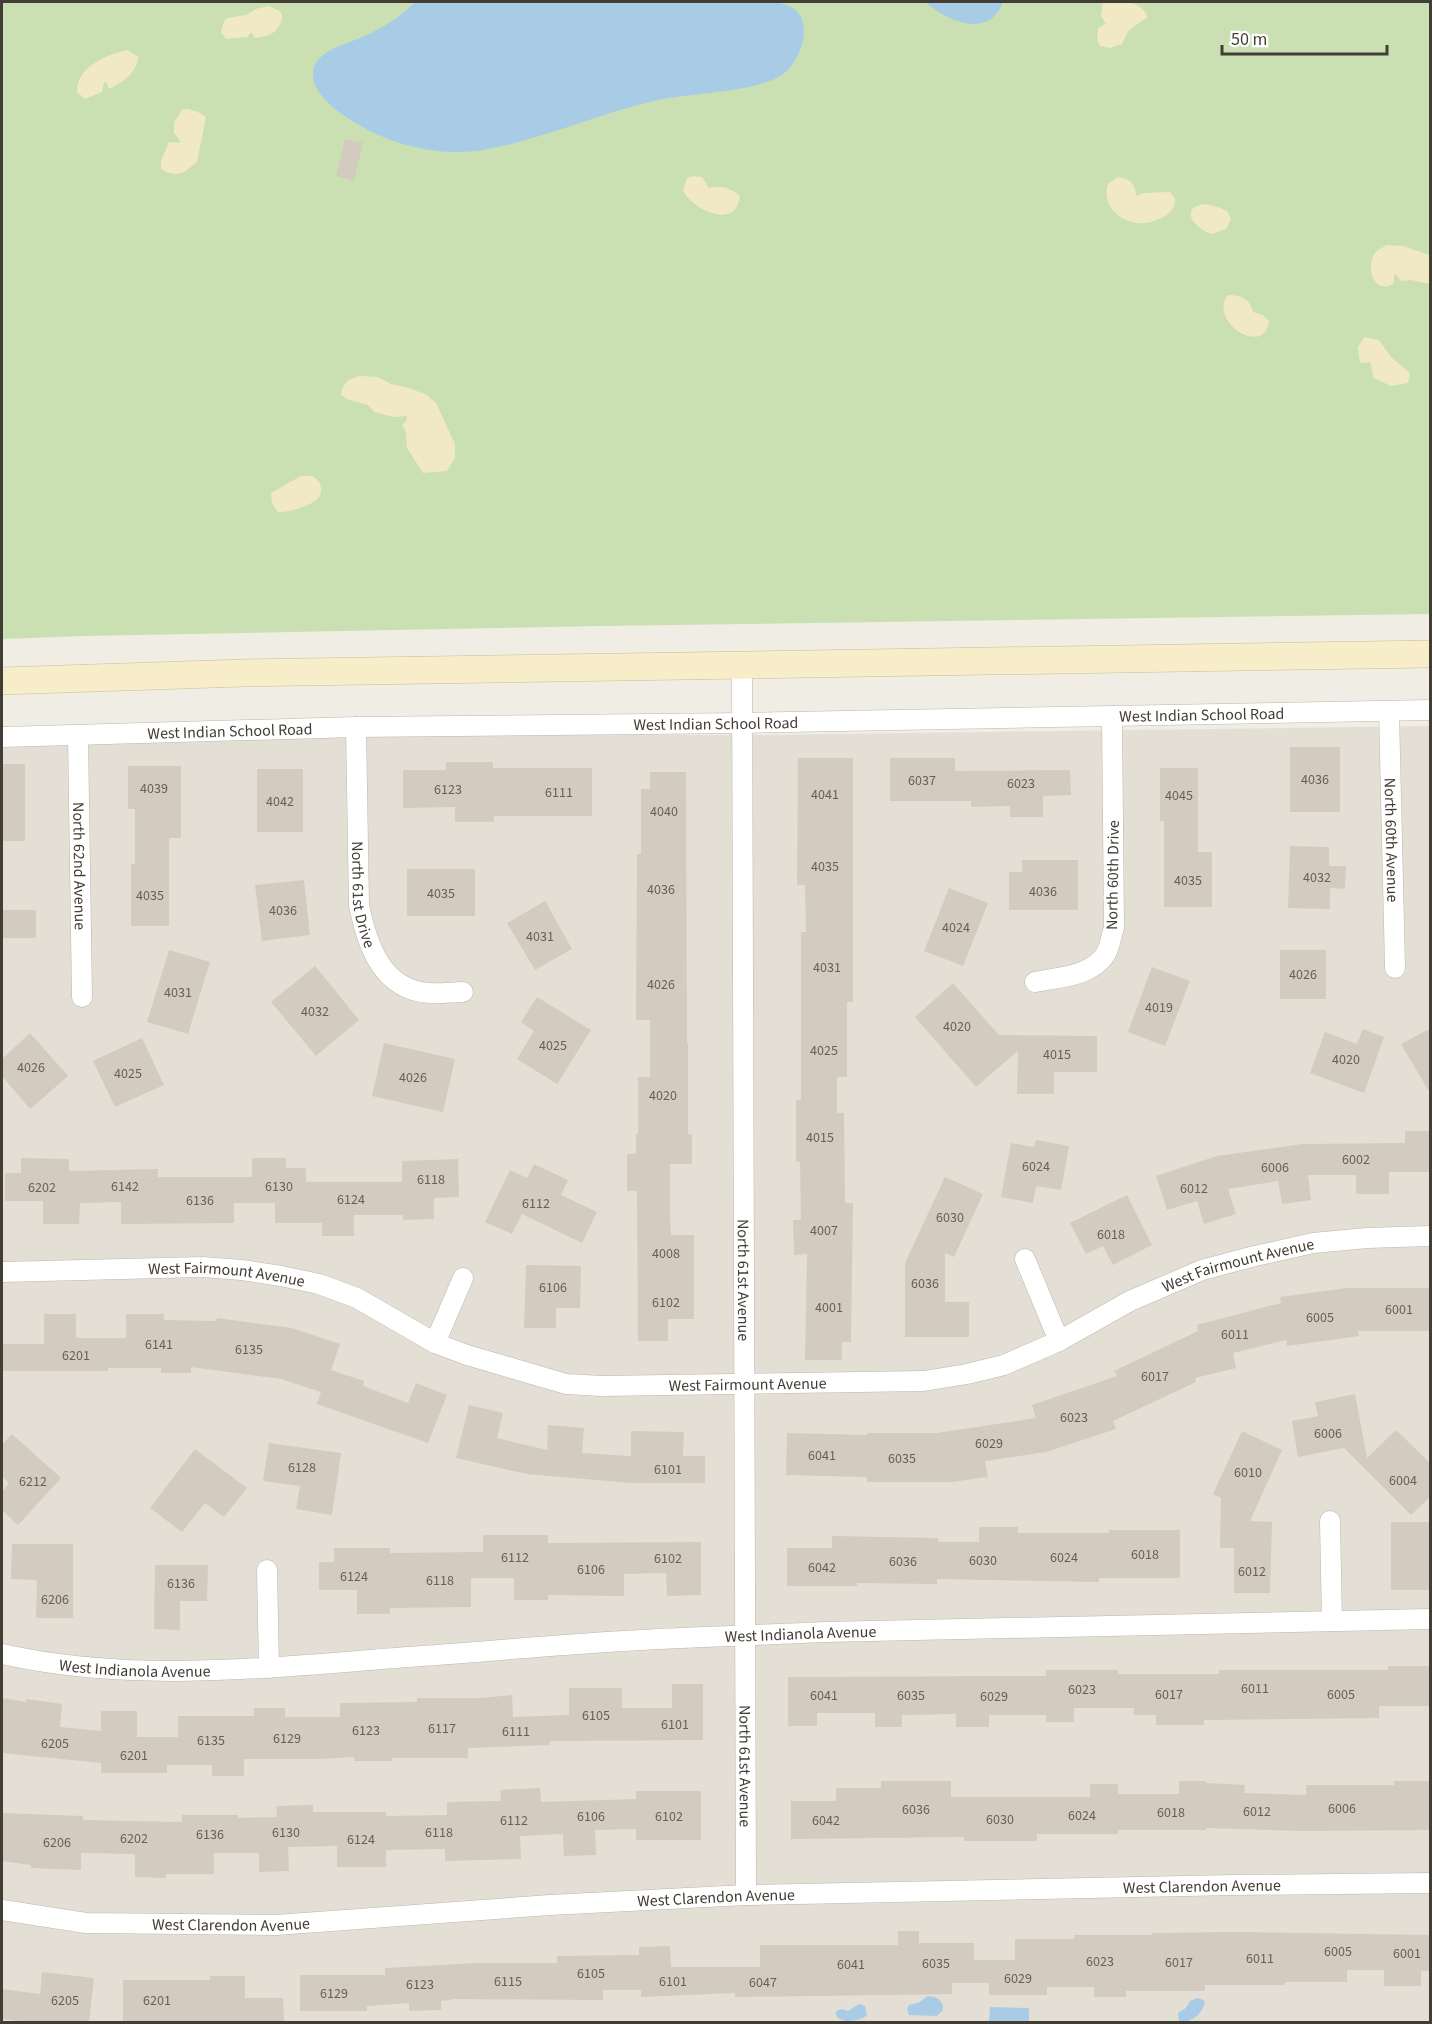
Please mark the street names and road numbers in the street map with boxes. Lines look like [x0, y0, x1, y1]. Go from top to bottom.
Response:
street label: West Indian School Road [1119, 703, 1284, 728]
street label: West Indian School Road [633, 712, 799, 736]
street label: West Indian School Road [147, 718, 313, 745]
street label: North 60th Avenue [1379, 777, 1403, 903]
street label: North 62nd Avenue [67, 802, 91, 930]
street label: North 60th Drive [1101, 820, 1125, 930]
street label: North 61st Drive [346, 841, 380, 951]
street label: North 61st Avenue [732, 1219, 754, 1341]
street label: West Fairmount Avenue [1159, 1233, 1316, 1298]
street label: West Fairmount Avenue [148, 1257, 307, 1293]
street label: West Fairmount Avenue [668, 1373, 827, 1397]
street label: West Indianola Avenue [724, 1621, 877, 1648]
street label: West Indianola Avenue [58, 1654, 211, 1683]
street label: North 61st Avenue [733, 1705, 756, 1827]
street label: West Clarendon Avenue [1123, 1875, 1281, 1899]
street label: West Clarendon Avenue [637, 1884, 795, 1913]
street label: West Clarendon Avenue [152, 1913, 311, 1937]

